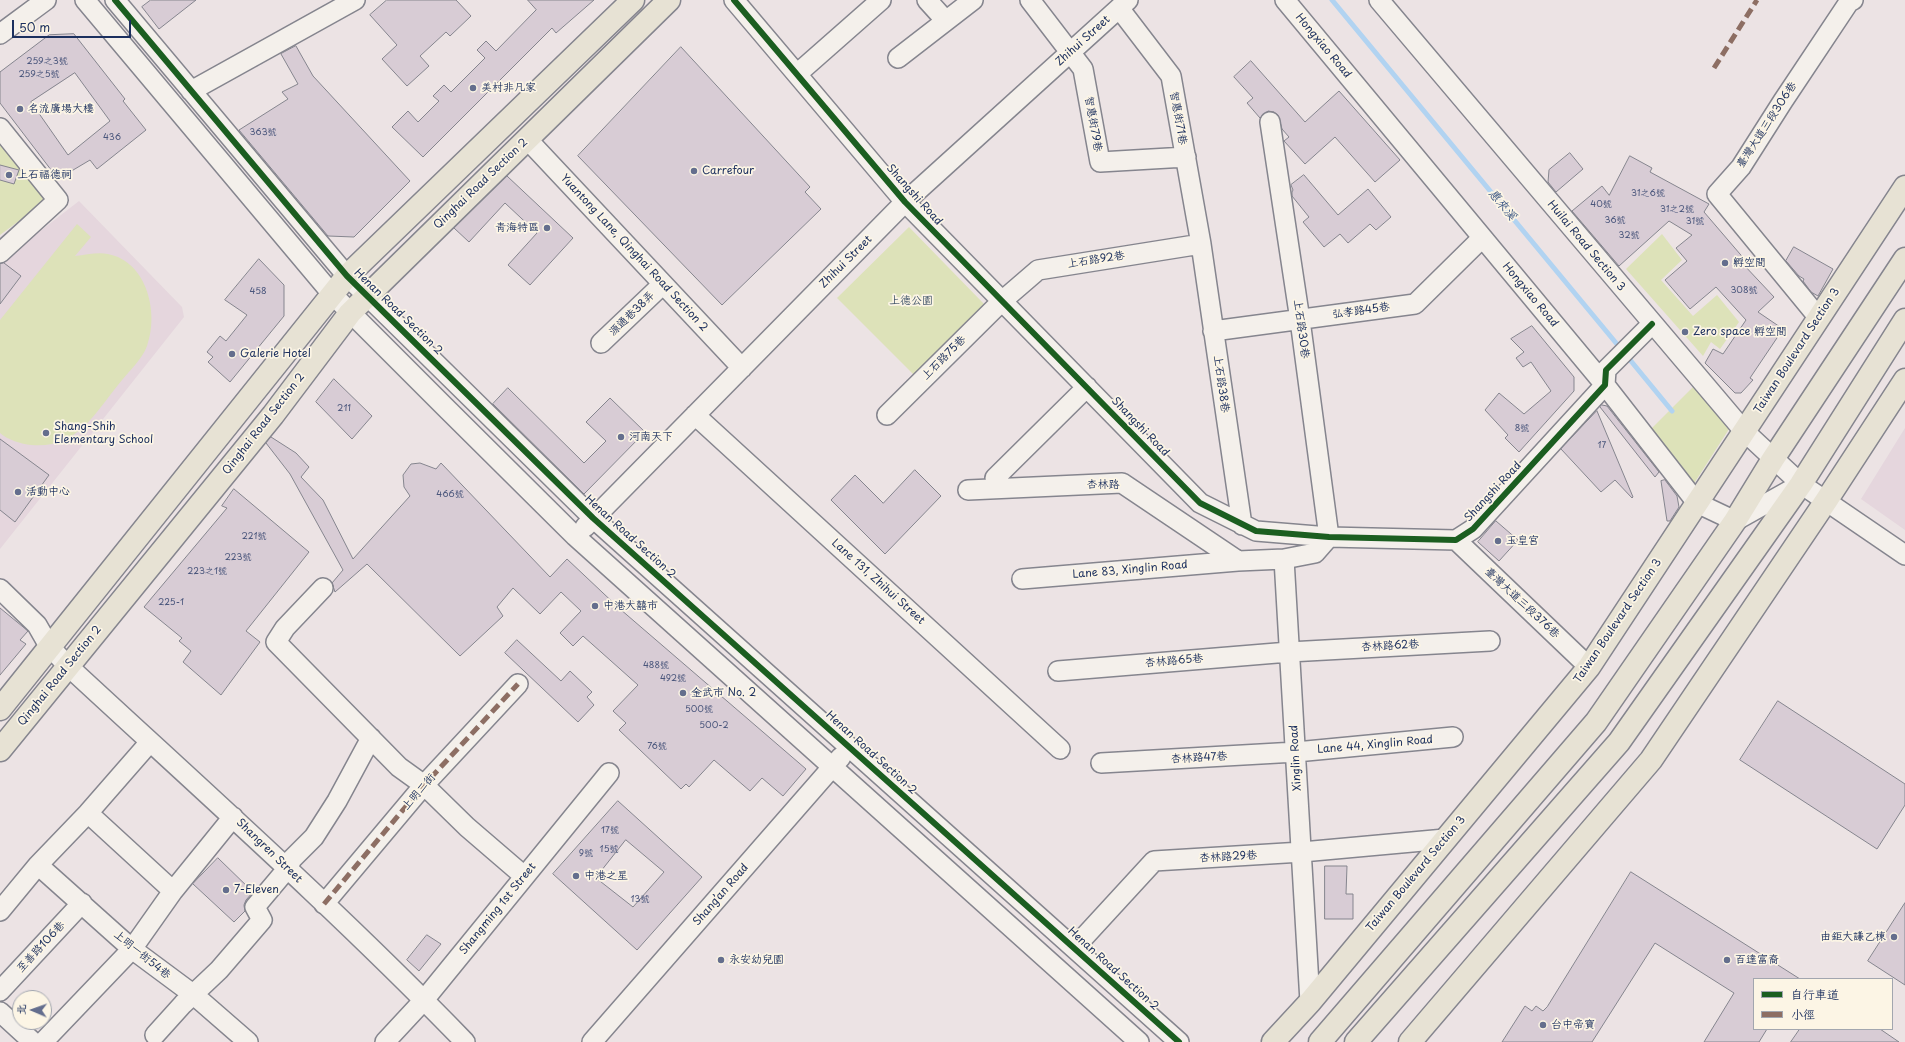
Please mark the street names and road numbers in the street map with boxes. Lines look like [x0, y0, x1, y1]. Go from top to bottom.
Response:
street label: Hongxiao Road [1292, 11, 1354, 81]
street label: Zhihui Street [1053, 13, 1113, 69]
street label: 臺灣大道三段306巷 [1734, 79, 1800, 171]
street label: 智惠街71巷 [1167, 90, 1189, 146]
street label: 智惠街79巷 [1082, 95, 1104, 153]
street label: Qinghai Road Section 2 [431, 136, 531, 232]
street label: Shangshi Road [883, 162, 945, 228]
street label: Yuantong Lane, Qinghai Road Section 2 [558, 172, 710, 334]
street label: Huilai Road Section 3 [1544, 198, 1628, 294]
street label: Zhihui Street [817, 233, 875, 291]
street label: 上石路92巷 [1066, 249, 1126, 271]
street label: Hongxiao Road [1499, 260, 1561, 330]
street label: Henan Road Section 2 [351, 266, 445, 358]
street label: Taiwan Boulevard Section 3 [1751, 286, 1843, 416]
street label: 源通巷38弄 [607, 289, 657, 339]
street label: 上石路30巷 [1290, 299, 1312, 359]
street label: 弘孝路45巷 [1331, 300, 1391, 322]
street label: 上石路75巷 [919, 333, 969, 383]
street label: 上石路38巷 [1210, 354, 1232, 414]
street label: Qinghai Road Section 2 [220, 371, 308, 477]
street label: Shangshi Road [1108, 395, 1172, 459]
street label: Shangshi Road [1462, 459, 1524, 525]
street label: 杏林路 [1087, 478, 1119, 492]
street label: Henan Road Section 2 [582, 493, 678, 581]
street label: Lane 131, Zhihui Street [829, 537, 927, 627]
street label: Taiwan Boulevard Section 3 [1571, 556, 1665, 686]
street label: Lane 83, Xinglin Road [1072, 558, 1188, 582]
street label: 臺灣大道三段376巷 [1482, 565, 1562, 641]
street label: Qinghai Road Section 2 [16, 623, 104, 729]
street label: 杏林路62巷 [1360, 638, 1420, 654]
street label: 杏林路65巷 [1144, 652, 1204, 670]
street label: Henan Road Section 2 [823, 709, 919, 797]
street label: Xinglin Road [1288, 725, 1304, 791]
street label: Lane 44, Xinglin Road [1317, 733, 1433, 757]
street label: 杏林路47巷 [1170, 750, 1228, 766]
street label: 上明二街 [400, 771, 438, 813]
street label: Taiwan Boulevard Section 3 [1364, 813, 1468, 935]
street label: Shangren Street [233, 816, 305, 886]
street label: 杏林路29巷 [1199, 849, 1257, 865]
street label: Shangming 1st Street [457, 861, 539, 957]
street label: Shang’an Road [690, 861, 752, 929]
street label: 至善路106巷 [14, 919, 68, 975]
street label: Henan Road Section 2 [1065, 925, 1161, 1013]
street label: 上明一街54巷 [111, 928, 173, 982]

